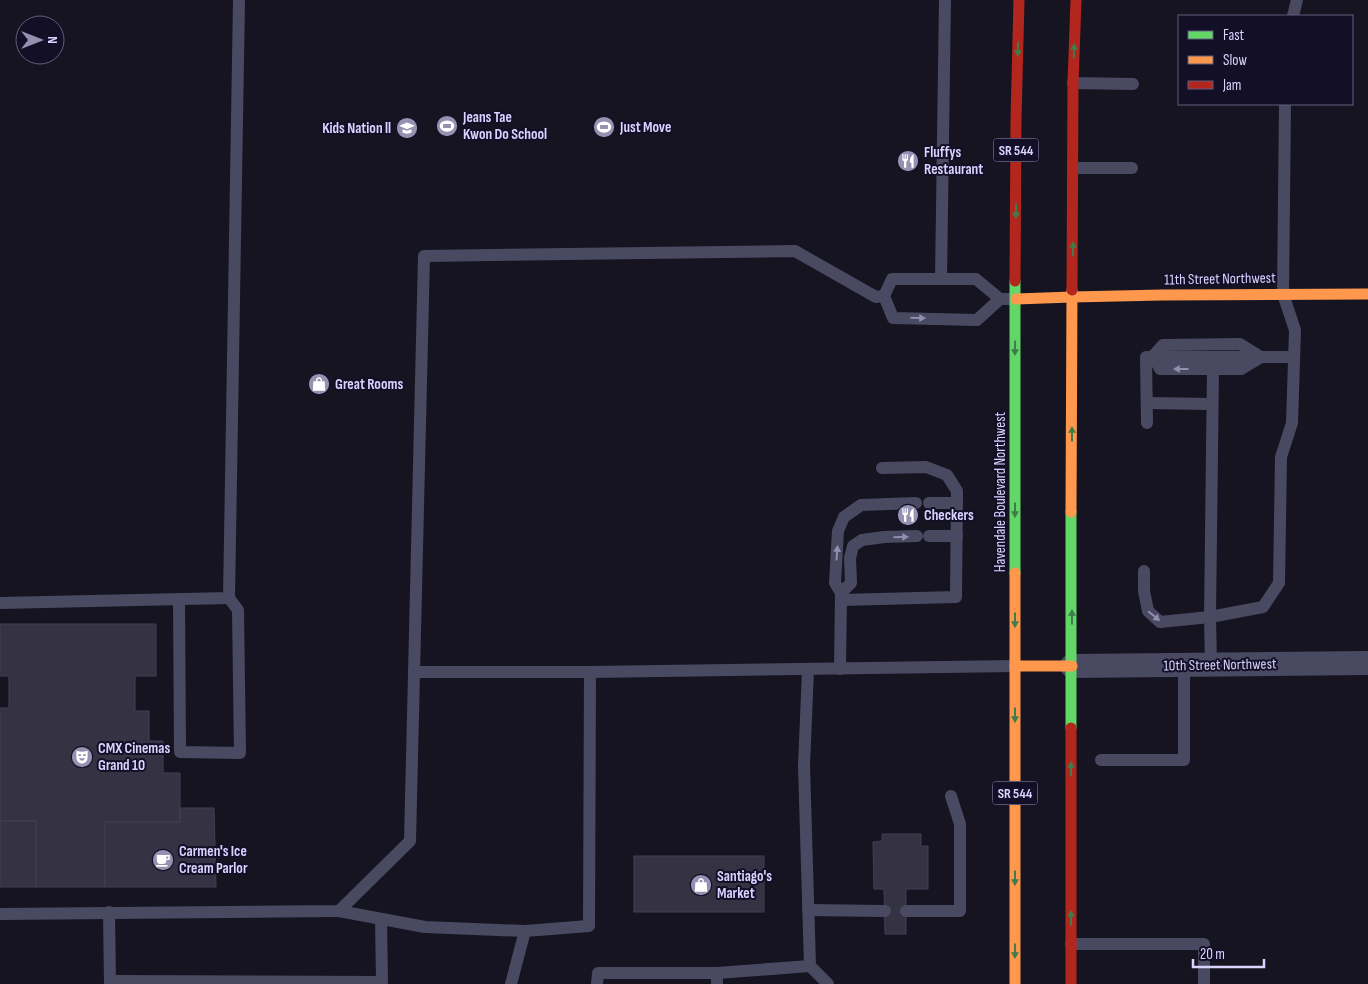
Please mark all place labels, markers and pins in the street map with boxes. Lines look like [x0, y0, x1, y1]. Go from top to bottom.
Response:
place label: Jeans Tae Kwon Do School [462, 108, 547, 144]
sports icon: Jeans Tae Kwon Do School [435, 114, 459, 138]
sports icon: Just Move [592, 115, 616, 139]
school or university icon: Kids Nation ll [395, 116, 419, 140]
place label: Just Move [619, 118, 671, 137]
place label: Kids Nation ll [322, 119, 391, 138]
place label: Fluffys Restaurant [924, 143, 983, 179]
restaurant icon: Fluffys Restaurant [896, 149, 920, 173]
shop icon: Great Rooms [307, 372, 331, 396]
place label: Great Rooms [335, 375, 403, 394]
restaurant icon: Checkers [896, 503, 920, 527]
place label: Checkers [924, 506, 974, 525]
place label: CMX Cinemas Grand 10 [98, 739, 170, 775]
theatre icon: CMX Cinemas Grand 10 [70, 745, 94, 769]
place label: Carmen's Ice Cream Parlor [179, 842, 248, 878]
cafe icon: Carmen's Ice Cream Parlor [151, 848, 175, 872]
place label: Santiago's Market [717, 867, 772, 903]
shop icon: Santiago's Market [689, 873, 713, 897]

